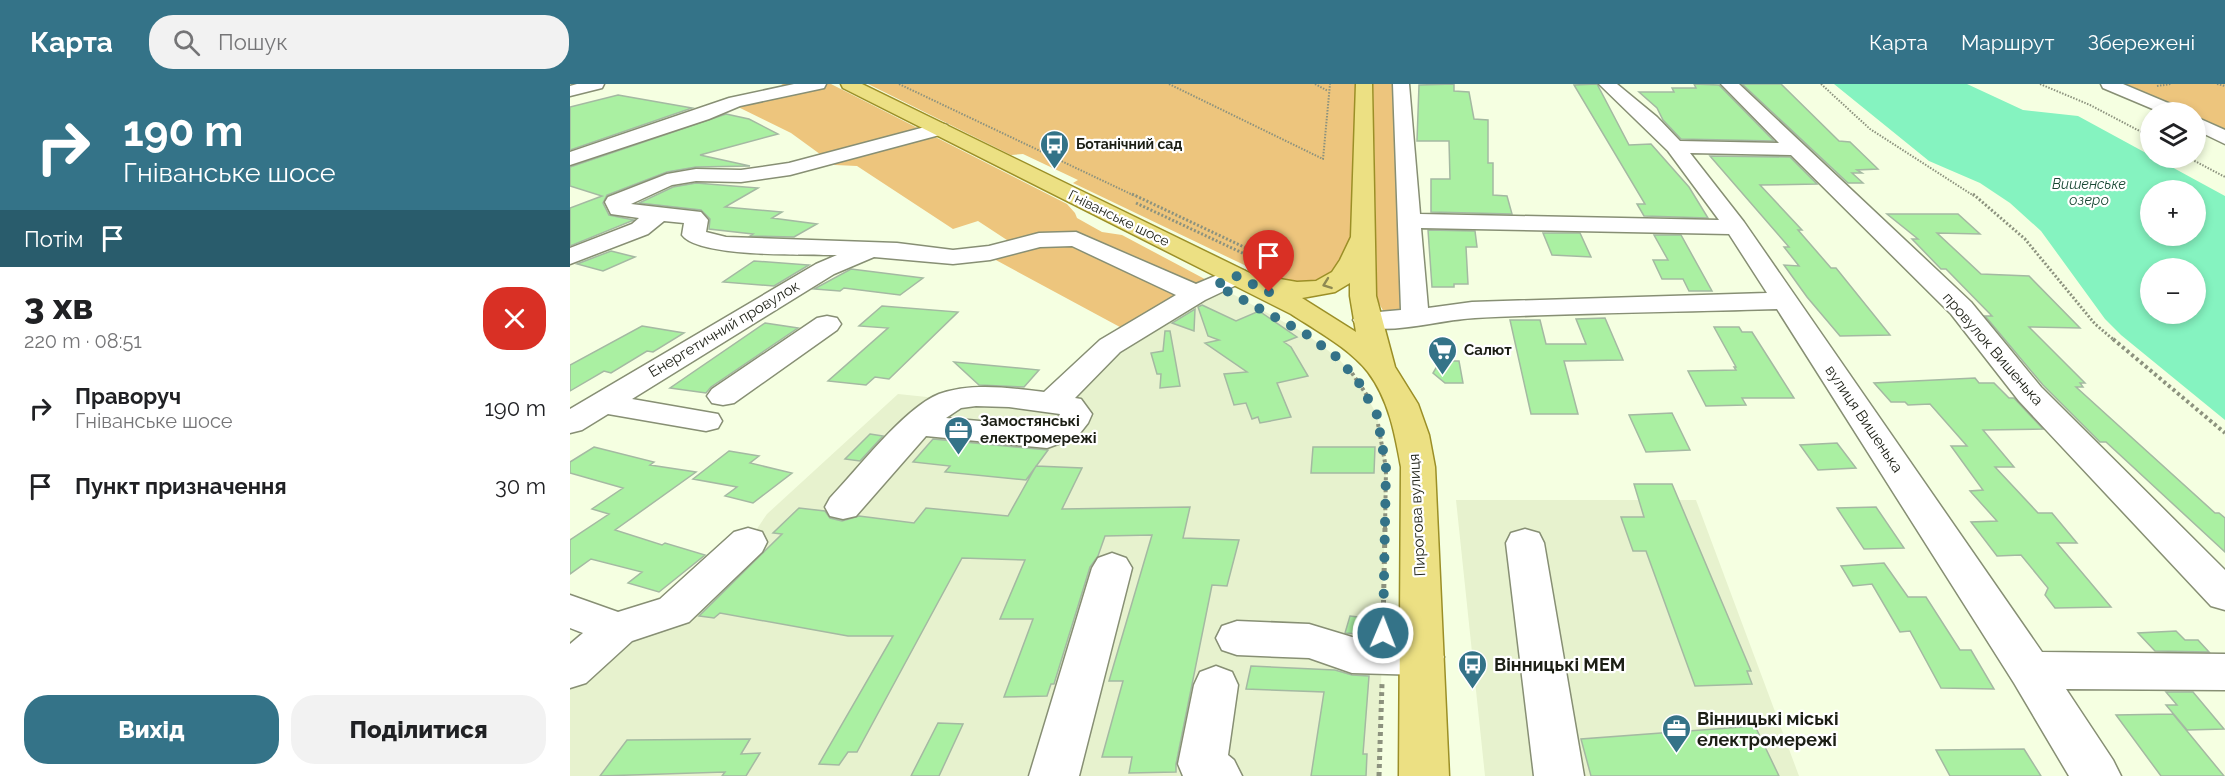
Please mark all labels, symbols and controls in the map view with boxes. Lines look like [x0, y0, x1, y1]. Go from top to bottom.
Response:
search box [149, 15, 569, 69]
text: Карта [30, 26, 113, 59]
icon: search [170, 26, 203, 59]
text: Пошук [218, 29, 288, 55]
text: Карта [1869, 30, 1928, 55]
text: Маршрут [1961, 30, 2054, 55]
text: Збережені [2087, 30, 2195, 55]
map controls [2140, 102, 2206, 324]
button: layers [2140, 102, 2206, 168]
text: 190 m [123, 107, 243, 156]
icon: right [24, 108, 102, 186]
bus stop icon: Ботанічний сад [1039, 128, 1071, 170]
place label: Ботанічний сад [1076, 136, 1182, 152]
text: Гніванське шосе [123, 157, 336, 188]
water label: Вишенське озеро [2052, 176, 2126, 208]
button: + [2140, 180, 2206, 246]
street label: Гніванське шосе [1066, 187, 1172, 249]
icon: arrive [96, 222, 129, 255]
text: Потім [24, 226, 84, 252]
pin [1243, 230, 1294, 292]
icon: arrive [1252, 239, 1285, 272]
button: − [2140, 258, 2206, 324]
street label: Енергетичний провулок [645, 277, 803, 381]
one-way arrow [1323, 277, 1333, 290]
text: 3 хв [24, 285, 93, 327]
button: close [483, 287, 546, 350]
street label: провулок Вишенька [1939, 289, 2047, 409]
text: 220 m · 08:51 [24, 329, 142, 353]
supermarket icon: Салют [1427, 334, 1459, 376]
place label: Салют [1464, 341, 1512, 359]
street label: вулиця Вишенька [1821, 362, 1907, 476]
text: Праворуч [75, 383, 181, 409]
icon: right [24, 392, 57, 425]
text: 190 m [484, 395, 546, 421]
text: Гніванське шосе [75, 409, 233, 433]
place label: Замостянські електромережі [980, 412, 1097, 447]
office icon: Замостянські електромережі [943, 414, 975, 456]
street label: Пирогова вулиця [1405, 453, 1429, 577]
icon: arrive [24, 470, 57, 503]
text: Пункт призначення [75, 473, 287, 499]
text: 30 m [495, 473, 546, 499]
position arrow [1351, 601, 1415, 665]
bus stop icon: Вінницькі МЕМ [1457, 648, 1489, 690]
place label: Вінницькі МЕМ [1494, 654, 1625, 675]
button: Вихід [24, 695, 279, 764]
button: Поділитися [291, 695, 546, 764]
place label: Вінницькі міські електромережі [1697, 708, 1839, 750]
office icon: Вінницькі міські електромережі [1660, 712, 1692, 754]

